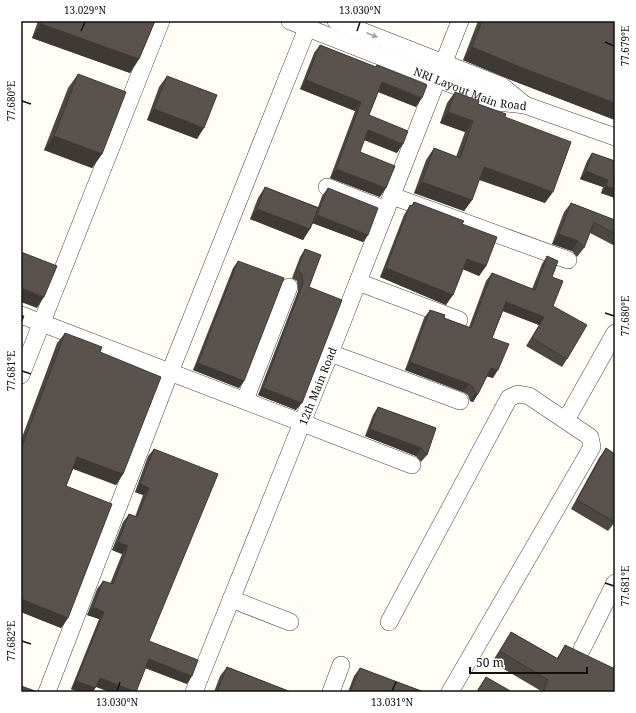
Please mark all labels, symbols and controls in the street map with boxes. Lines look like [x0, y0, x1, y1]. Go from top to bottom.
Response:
text: 13.029°N [64, 3, 106, 17]
text: 13.030°N [339, 3, 381, 17]
text: 77.679°E [618, 26, 632, 66]
one-way arrow [367, 33, 379, 39]
street label: NRI Layout Main Road [412, 63, 528, 113]
text: 77.680°E [4, 81, 18, 121]
text: 77.680°E [618, 296, 632, 336]
street label: 12th Main Road [295, 344, 339, 427]
text: 77.681°E [4, 351, 18, 391]
text: 77.681°E [618, 566, 632, 606]
text: 77.682°E [4, 621, 18, 661]
scale bar [470, 649, 587, 675]
text: 50 m [476, 654, 504, 671]
text: 13.030°N [96, 695, 138, 709]
text: 13.031°N [371, 695, 413, 709]

